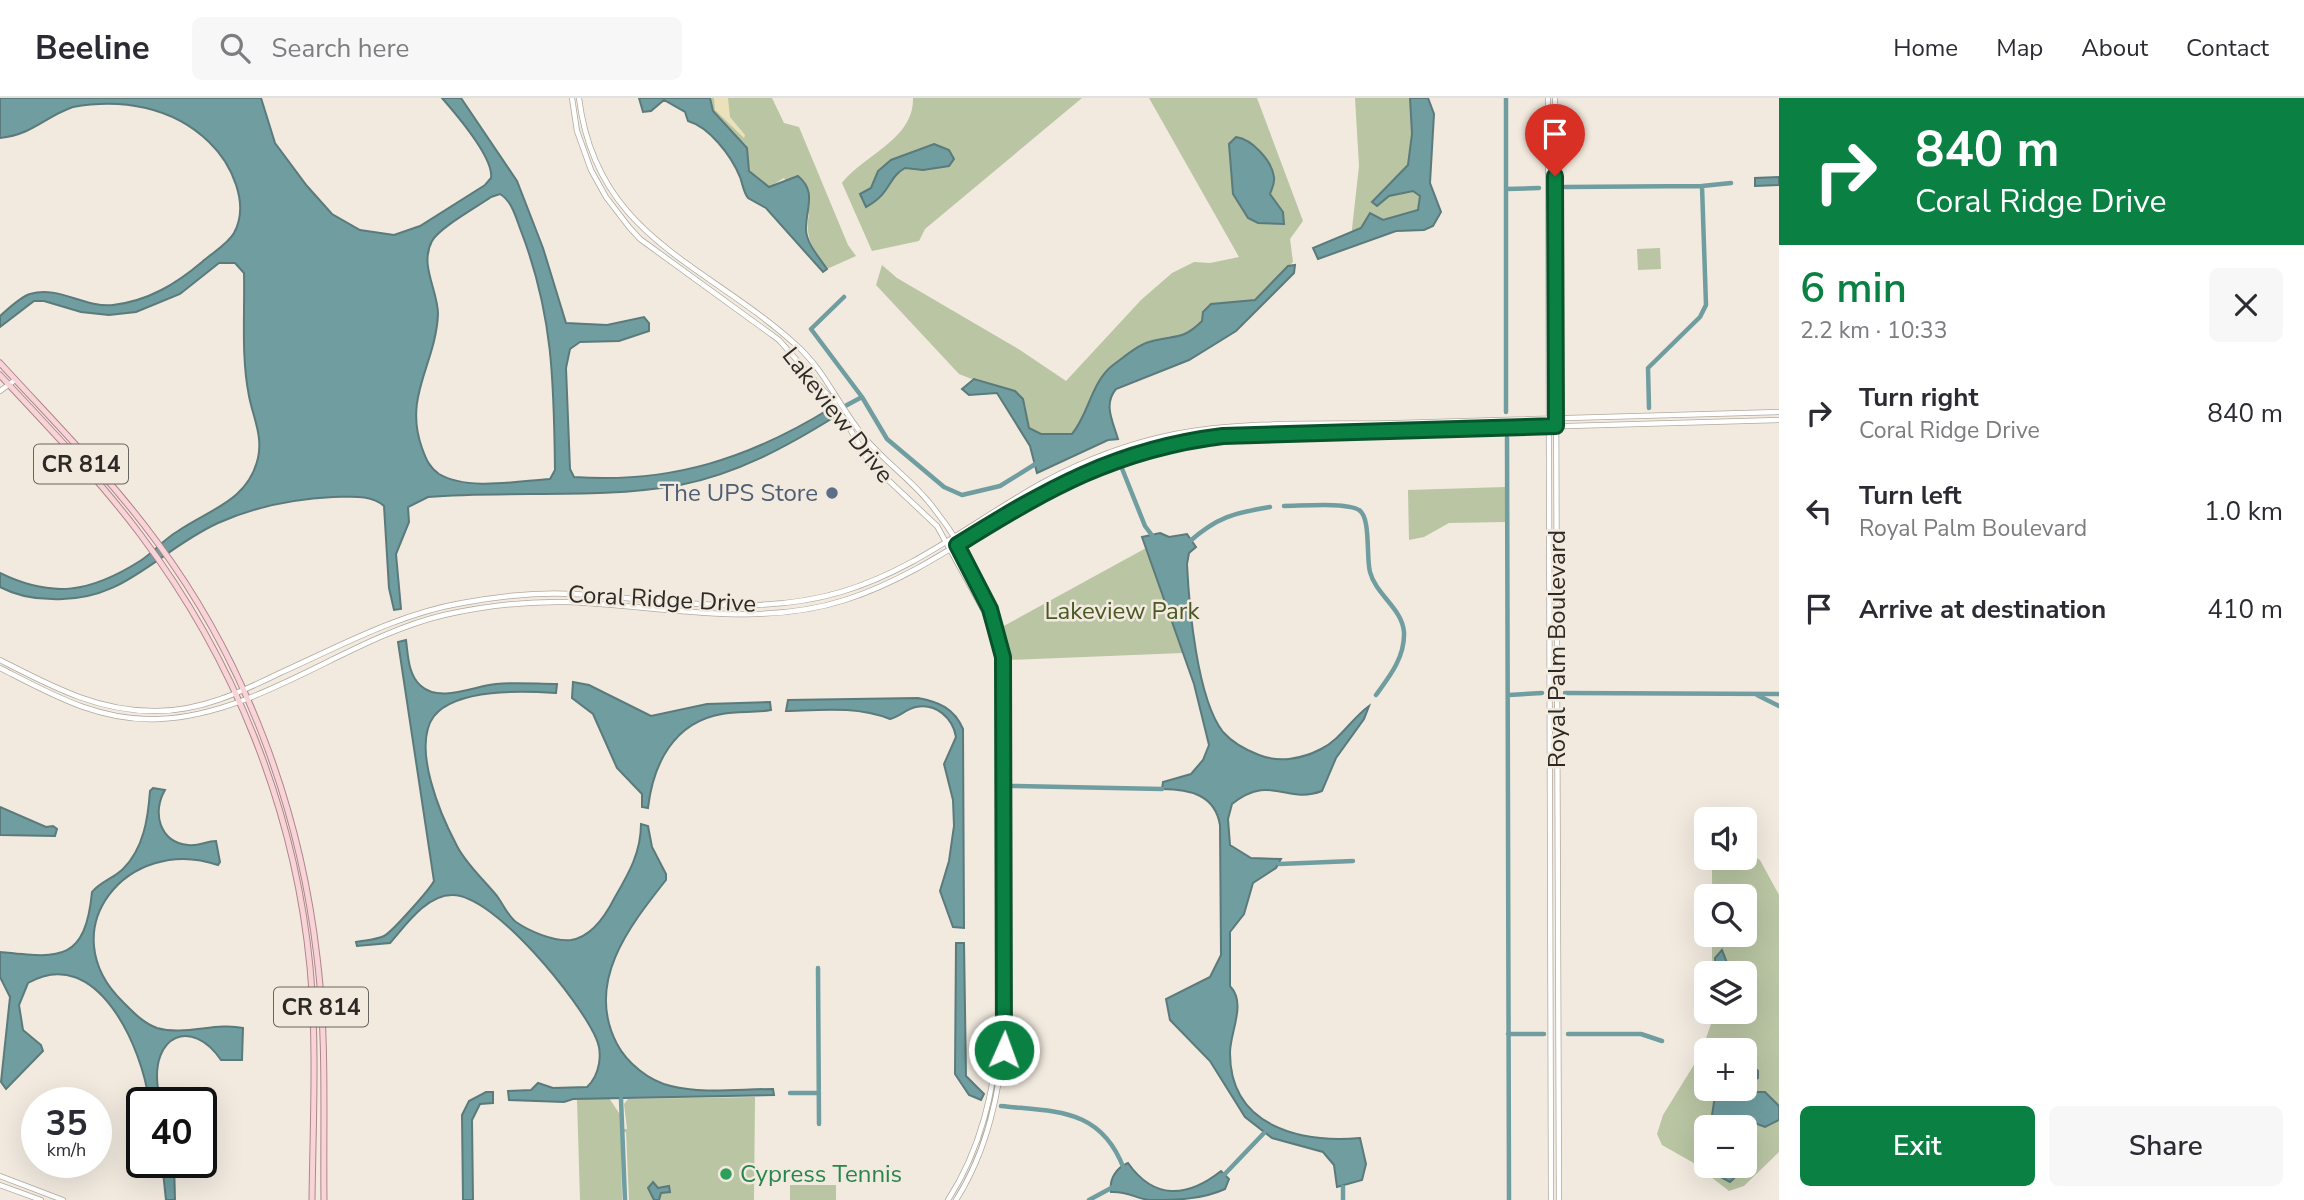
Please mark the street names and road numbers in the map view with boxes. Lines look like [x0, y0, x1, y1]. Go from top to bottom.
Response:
street label: Lakeview Drive [775, 341, 901, 489]
road number: CR 814 [34, 444, 128, 484]
street label: Royal Palm Boulevard [1541, 530, 1573, 768]
street label: Coral Ridge Drive [567, 578, 757, 620]
road number: CR 814 [274, 988, 368, 1026]

